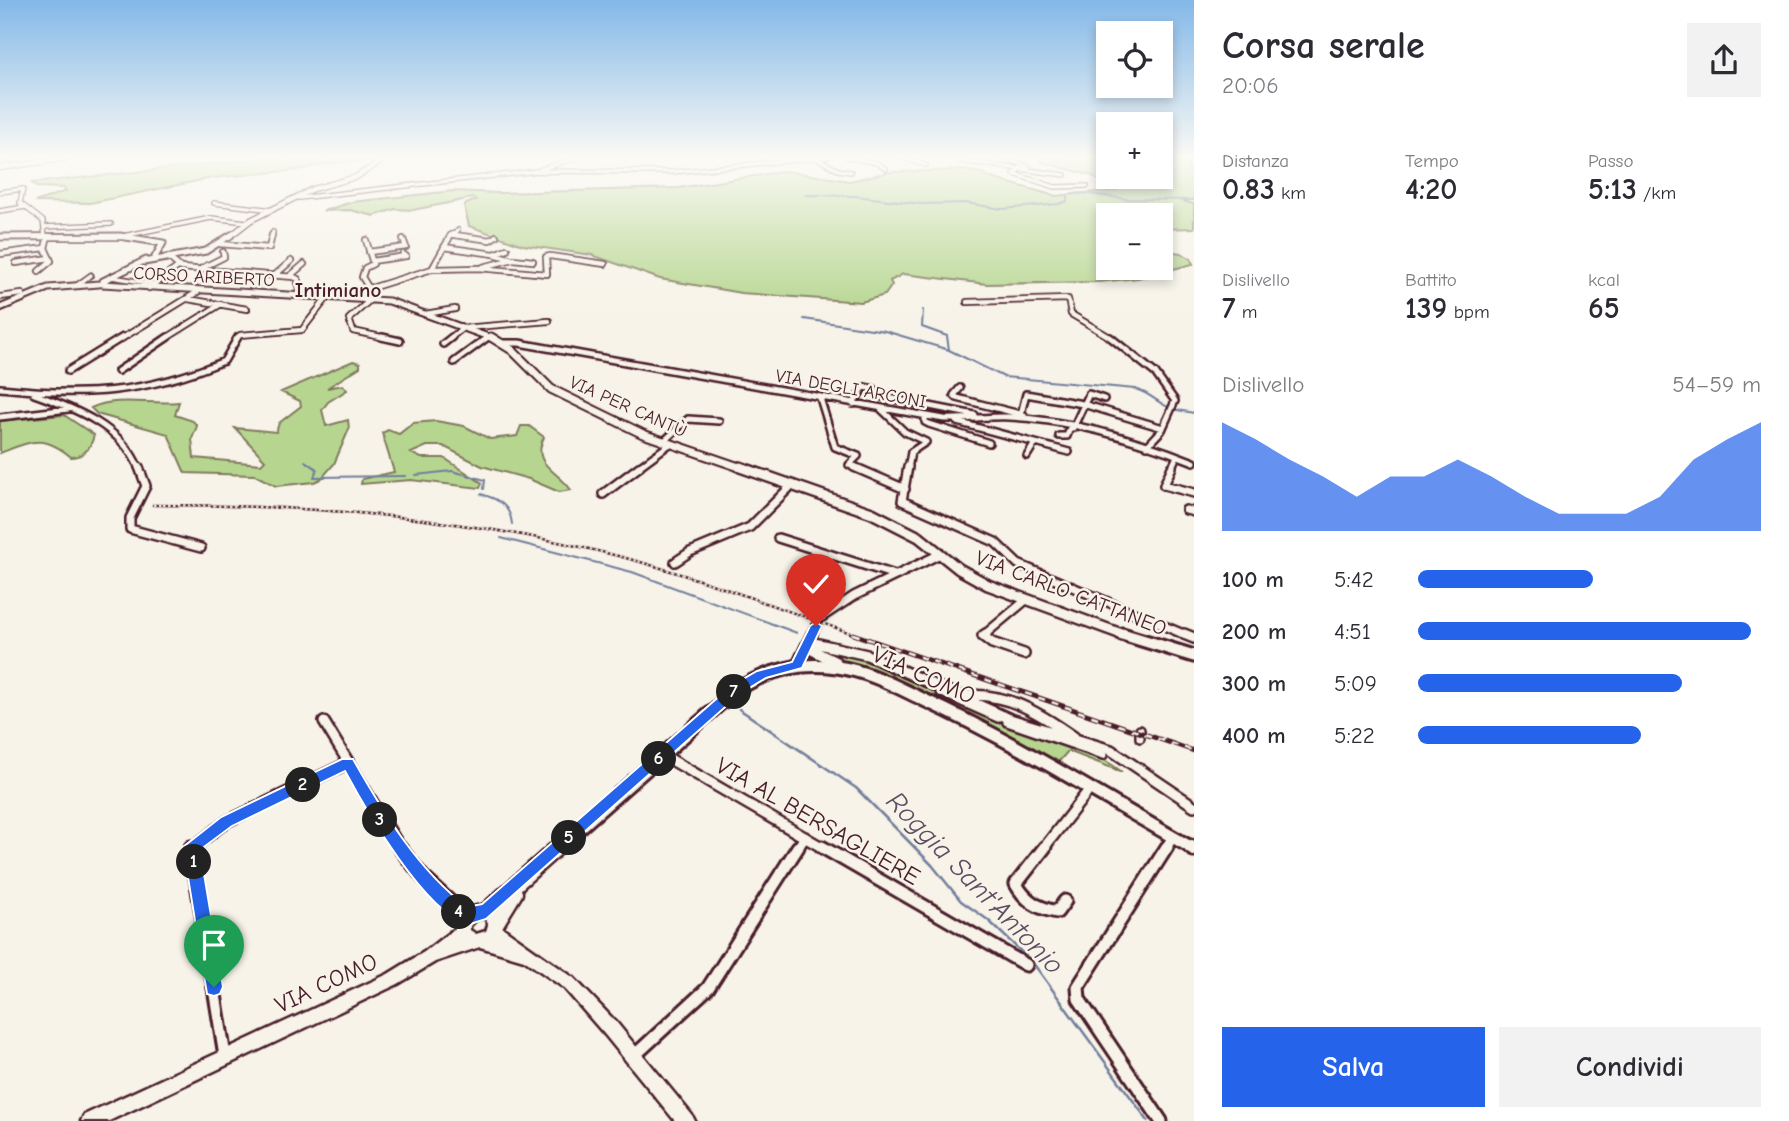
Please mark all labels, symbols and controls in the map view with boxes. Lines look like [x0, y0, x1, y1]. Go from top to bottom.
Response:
map controls [1096, 21, 1173, 280]
button: locate [1096, 21, 1173, 98]
button: share [1687, 23, 1761, 97]
text: Corsa serale [1222, 24, 1425, 68]
text: 20:06 [1222, 72, 1279, 99]
button: + [1096, 112, 1173, 189]
text: Distanza [1222, 150, 1289, 172]
text: Tempo [1405, 150, 1459, 172]
text: Passo [1588, 150, 1633, 172]
text: 0.83 [1222, 172, 1275, 207]
text: 4:20 [1405, 172, 1457, 207]
text: 5:13 [1588, 172, 1637, 207]
text: km [1275, 182, 1306, 204]
text: /km [1637, 182, 1676, 204]
button: − [1096, 203, 1173, 280]
street label: CORSO ARIBERTO [133, 263, 275, 291]
text: Dislivello [1222, 269, 1290, 291]
text: Battito [1405, 269, 1457, 291]
text: kcal [1588, 269, 1620, 291]
district label: Intimiano [295, 278, 381, 302]
text: 7 [1222, 291, 1236, 326]
text: 139 [1405, 291, 1447, 326]
text: 65 [1588, 291, 1620, 326]
text: m [1236, 301, 1258, 323]
text: bpm [1447, 301, 1490, 323]
street label: VIA DEGLI ARCONI [774, 365, 928, 413]
street label: VIA PER CANTÙ [566, 371, 690, 442]
text: Dislivello [1222, 371, 1304, 398]
text: 54–59 m [1672, 371, 1761, 398]
street label: VIA CARLO CATTANEO [972, 545, 1170, 641]
pin [786, 554, 846, 626]
icon: check [797, 565, 835, 603]
text: 100 m [1222, 566, 1284, 593]
text: 5:42 [1334, 566, 1374, 593]
text: 200 m [1222, 618, 1286, 645]
text: 4:51 [1334, 618, 1371, 645]
street label: VIA COMO [868, 640, 980, 710]
text: 300 m [1222, 670, 1286, 697]
text: 5:09 [1334, 670, 1377, 697]
pin: 7 [716, 674, 752, 710]
text: 7 [729, 680, 738, 702]
text: 400 m [1222, 722, 1286, 749]
text: 5:22 [1334, 722, 1375, 749]
pin: 6 [642, 742, 676, 776]
text: 6 [654, 747, 663, 769]
street label: VIA AL BERSAGLIERE [711, 751, 925, 891]
pin: 2 [286, 768, 320, 802]
text: 2 [298, 773, 307, 795]
water label: Roggia Sant'Antonio [880, 785, 1070, 981]
pin: 3 [362, 802, 398, 838]
text: 3 [375, 808, 384, 830]
pin: 5 [552, 820, 586, 856]
text: 5 [563, 826, 574, 848]
pin: 1 [176, 844, 212, 880]
text: 1 [190, 850, 197, 872]
pin: 4 [442, 894, 476, 930]
text: 4 [454, 900, 463, 922]
pin [184, 915, 244, 987]
icon: arrive [195, 926, 233, 964]
street label: VIA COMO [270, 947, 382, 1019]
button: Salva [1222, 1027, 1485, 1107]
button: Condividi [1499, 1027, 1761, 1107]

